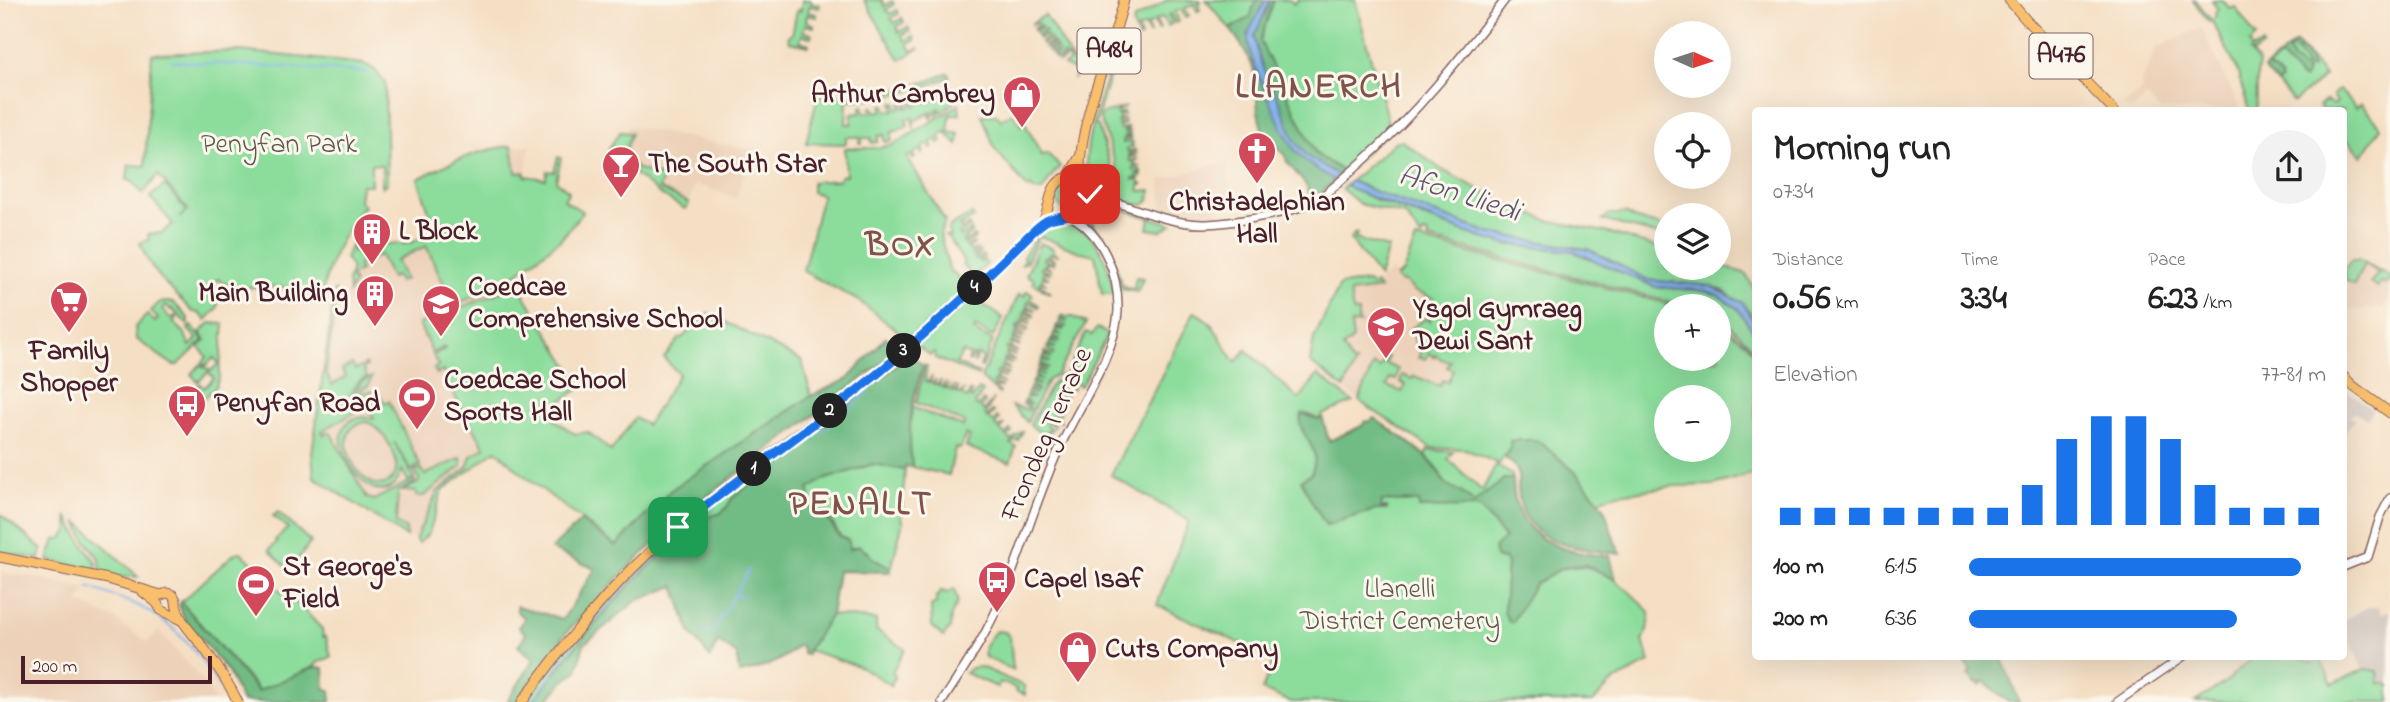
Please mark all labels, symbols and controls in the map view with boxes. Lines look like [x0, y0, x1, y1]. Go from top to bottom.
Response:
north arrow [1654, 21, 1731, 98]
map controls [1654, 21, 1731, 462]
road number: A484 [1078, 28, 1140, 74]
road number: A476 [2030, 34, 2092, 78]
district label: LLANERCH [1235, 63, 1403, 114]
shop icon: Arthur Cambrey [1001, 74, 1043, 129]
place label: Arthur Cambrey [811, 75, 995, 116]
button: locate [1654, 112, 1731, 189]
text: Morning run [1773, 122, 1951, 178]
park label: Penyfan Park [201, 125, 358, 166]
church icon: Christadelphian Hall [1236, 130, 1278, 185]
button: share [2252, 130, 2326, 204]
bar icon: The South Star [600, 144, 642, 199]
place label: The South Star [648, 145, 828, 186]
water label: Afon Lliedi [1392, 155, 1528, 236]
pin [1060, 164, 1120, 224]
icon: check [1071, 175, 1109, 213]
text: 07:34 [1773, 176, 1813, 209]
place label: Christadelphian Hall [1169, 183, 1345, 256]
button: layers [1654, 203, 1731, 280]
building icon: L Block [351, 211, 393, 266]
place label: L Block [399, 212, 478, 253]
district label: BOX [863, 221, 937, 272]
text: Distance [1773, 247, 1843, 274]
text: Time [1961, 247, 1998, 274]
text: Pace [2148, 247, 2185, 274]
place label: Coedcae Comprehensive School [468, 268, 723, 341]
pin: 4 [958, 270, 992, 306]
building icon: Main Building [354, 273, 396, 328]
place label: Main Building [198, 274, 348, 316]
text: 4 [971, 274, 978, 301]
text: 0.56 [1773, 274, 1831, 325]
text: 3:34 [1961, 274, 2007, 325]
text: 6:23 [2148, 274, 2199, 325]
supermarket icon: Family Shopper [48, 279, 90, 334]
school or university icon: Coedcae Comprehensive School [420, 283, 462, 338]
place label: Ysgol Gymraeg Dewi Sant [1411, 290, 1582, 363]
text: km [1831, 290, 1859, 317]
text: /km [2199, 290, 2232, 317]
button: + [1654, 294, 1731, 371]
school or university icon: Ysgol Gymraeg Dewi Sant [1365, 305, 1407, 360]
place label: Family Shopper [20, 332, 119, 405]
pin: 3 [886, 334, 922, 368]
text: 3 [900, 337, 907, 364]
street label: Frondeg Terrace [991, 341, 1105, 530]
text: Elevation [1773, 359, 1858, 392]
text: 77–81 m [2261, 359, 2326, 392]
place label: Coedcae School Sports Hall [444, 361, 626, 434]
sports icon: Coedcae School Sports Hall [396, 376, 438, 431]
bus stop icon: Penyfan Road [166, 383, 208, 438]
place label: Penyfan Road [214, 384, 381, 425]
button: − [1654, 385, 1731, 462]
pin: 2 [812, 394, 848, 428]
text: 2 [825, 397, 834, 424]
pin: 1 [736, 452, 772, 486]
text: 1 [750, 455, 757, 482]
district label: PENALLT [789, 480, 933, 531]
pin [648, 497, 708, 557]
icon: arrive [659, 508, 697, 546]
place label: St George's Field [281, 548, 413, 621]
text: 100 m [1773, 551, 1824, 584]
text: 6:15 [1885, 551, 1918, 584]
bus stop icon: Capel Isaf [976, 559, 1018, 614]
place label: Capel Isaf [1024, 560, 1144, 601]
sports icon: St George's Field [235, 563, 277, 618]
park label: Llanelli District Cemetery [1299, 570, 1500, 643]
text: 200 m [1773, 603, 1828, 636]
text: 6:36 [1885, 603, 1917, 636]
shop icon: Cuts Company [1057, 629, 1099, 684]
place label: Cuts Company [1105, 630, 1278, 671]
scale bar [21, 653, 212, 685]
text: 200 m [32, 654, 77, 681]

